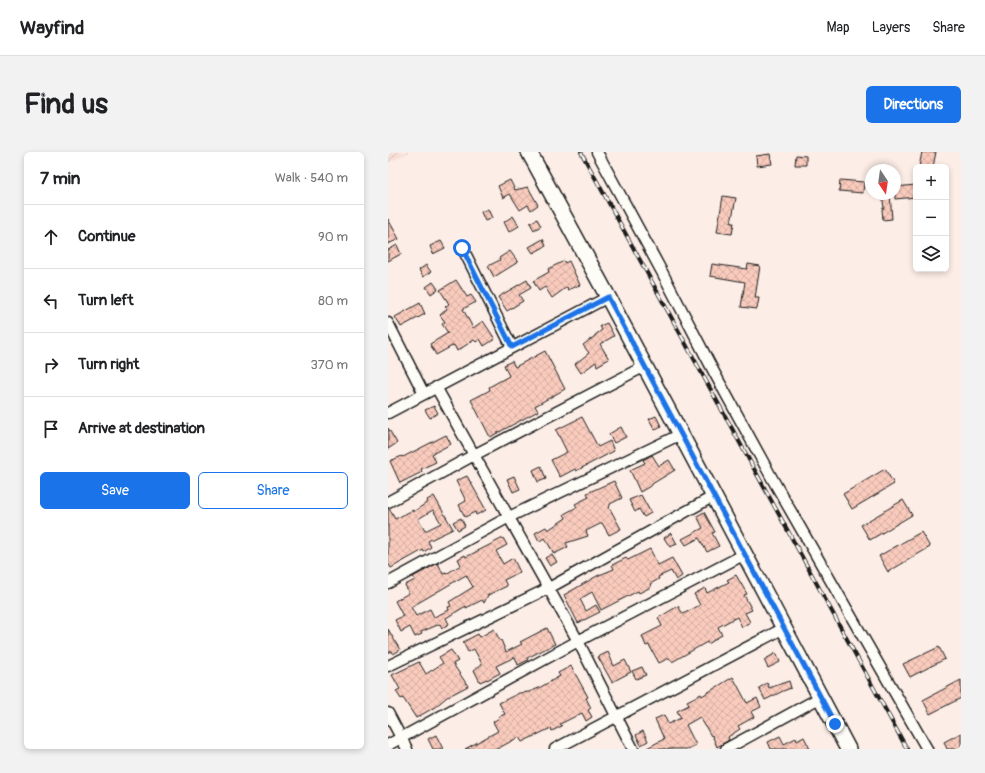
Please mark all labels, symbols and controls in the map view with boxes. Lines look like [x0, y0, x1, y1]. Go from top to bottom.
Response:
text: Wayfind [20, 16, 84, 40]
text: Map [827, 19, 850, 36]
text: Layers [872, 19, 910, 36]
text: Share [932, 19, 965, 36]
button: Directions [866, 86, 961, 123]
text: Find us [24, 87, 108, 122]
north arrow [865, 164, 901, 200]
map controls [913, 164, 949, 272]
button: + [913, 164, 949, 200]
text: 7 min [40, 168, 80, 189]
text: Walk · 540 m [275, 170, 348, 186]
button: − [913, 200, 949, 236]
icon: ahead [40, 226, 62, 248]
text: Continue [78, 227, 136, 246]
text: 90 m [318, 229, 348, 245]
button: layers [913, 236, 949, 272]
route start [453, 239, 471, 257]
icon: left [40, 290, 62, 312]
text: Turn left [78, 291, 134, 310]
text: 80 m [318, 293, 348, 309]
icon: right [40, 354, 62, 376]
text: Turn right [78, 355, 139, 374]
text: 370 m [311, 357, 348, 373]
icon: arrive [40, 418, 62, 440]
text: Arrive at destination [78, 419, 205, 438]
button: Save [40, 472, 190, 509]
button: Share [198, 472, 348, 509]
route end [826, 715, 844, 733]

